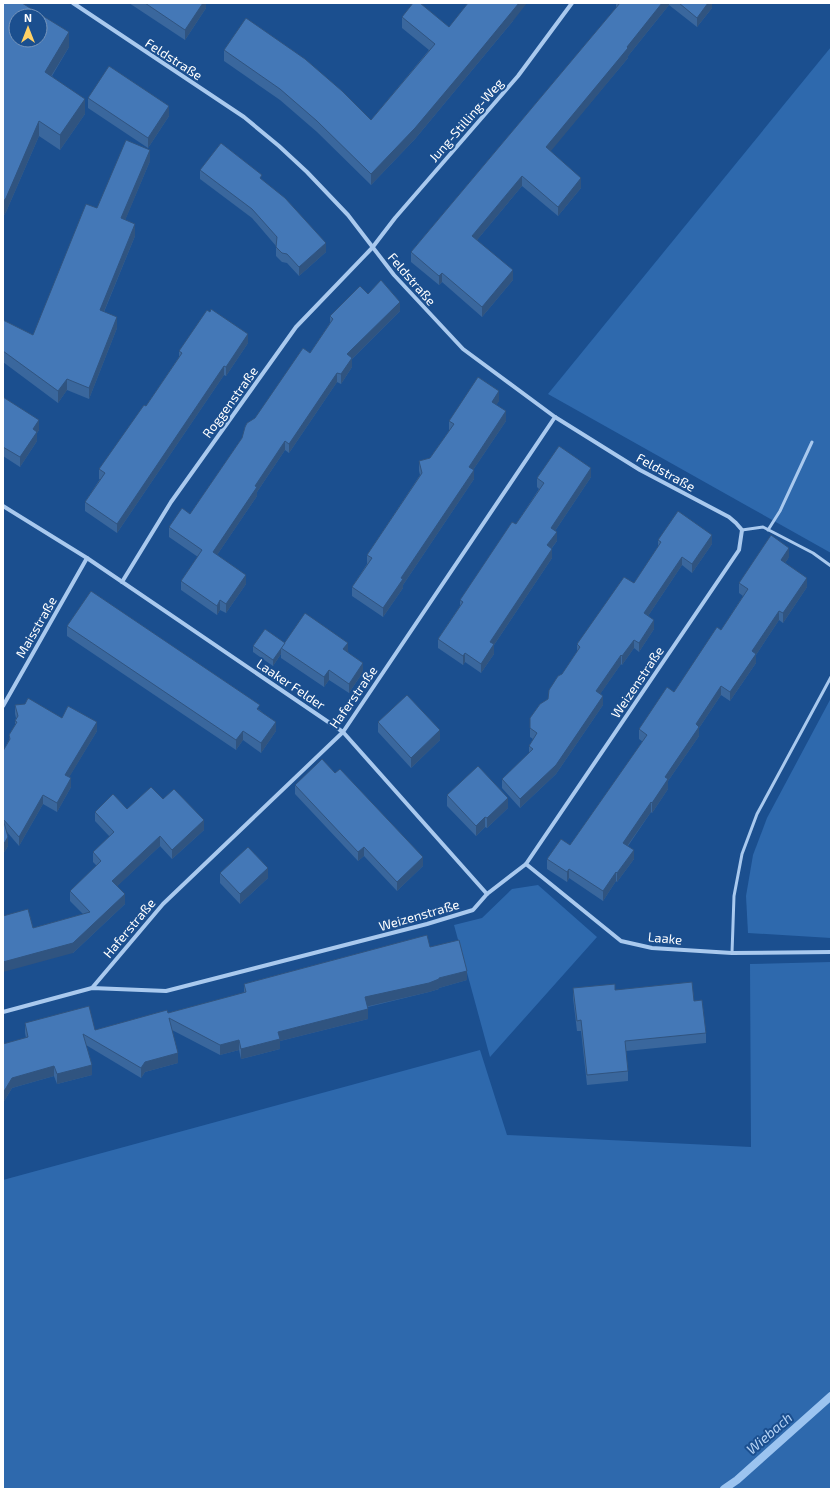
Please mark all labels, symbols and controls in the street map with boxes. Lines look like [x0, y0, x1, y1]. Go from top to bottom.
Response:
north arrow [8, 8, 48, 48]
text: N [24, 11, 32, 24]
street label: Feldstraße [142, 35, 206, 83]
street label: Jung-Stilling-Weg [425, 75, 507, 165]
street label: Feldstraße [385, 249, 439, 309]
street label: Roggenstraße [199, 363, 261, 441]
street label: Feldstraße [634, 449, 698, 495]
street label: Maisstraße [12, 594, 60, 660]
street label: Weizenstraße [607, 643, 667, 721]
street label: Laaker Felder [254, 655, 328, 713]
street label: Haferstraße [326, 663, 380, 731]
street label: Haferstraße [100, 895, 158, 961]
street label: Weizenstraße [377, 896, 461, 934]
street label: Laake [647, 928, 683, 948]
water label: Wiebach [743, 1409, 795, 1457]

